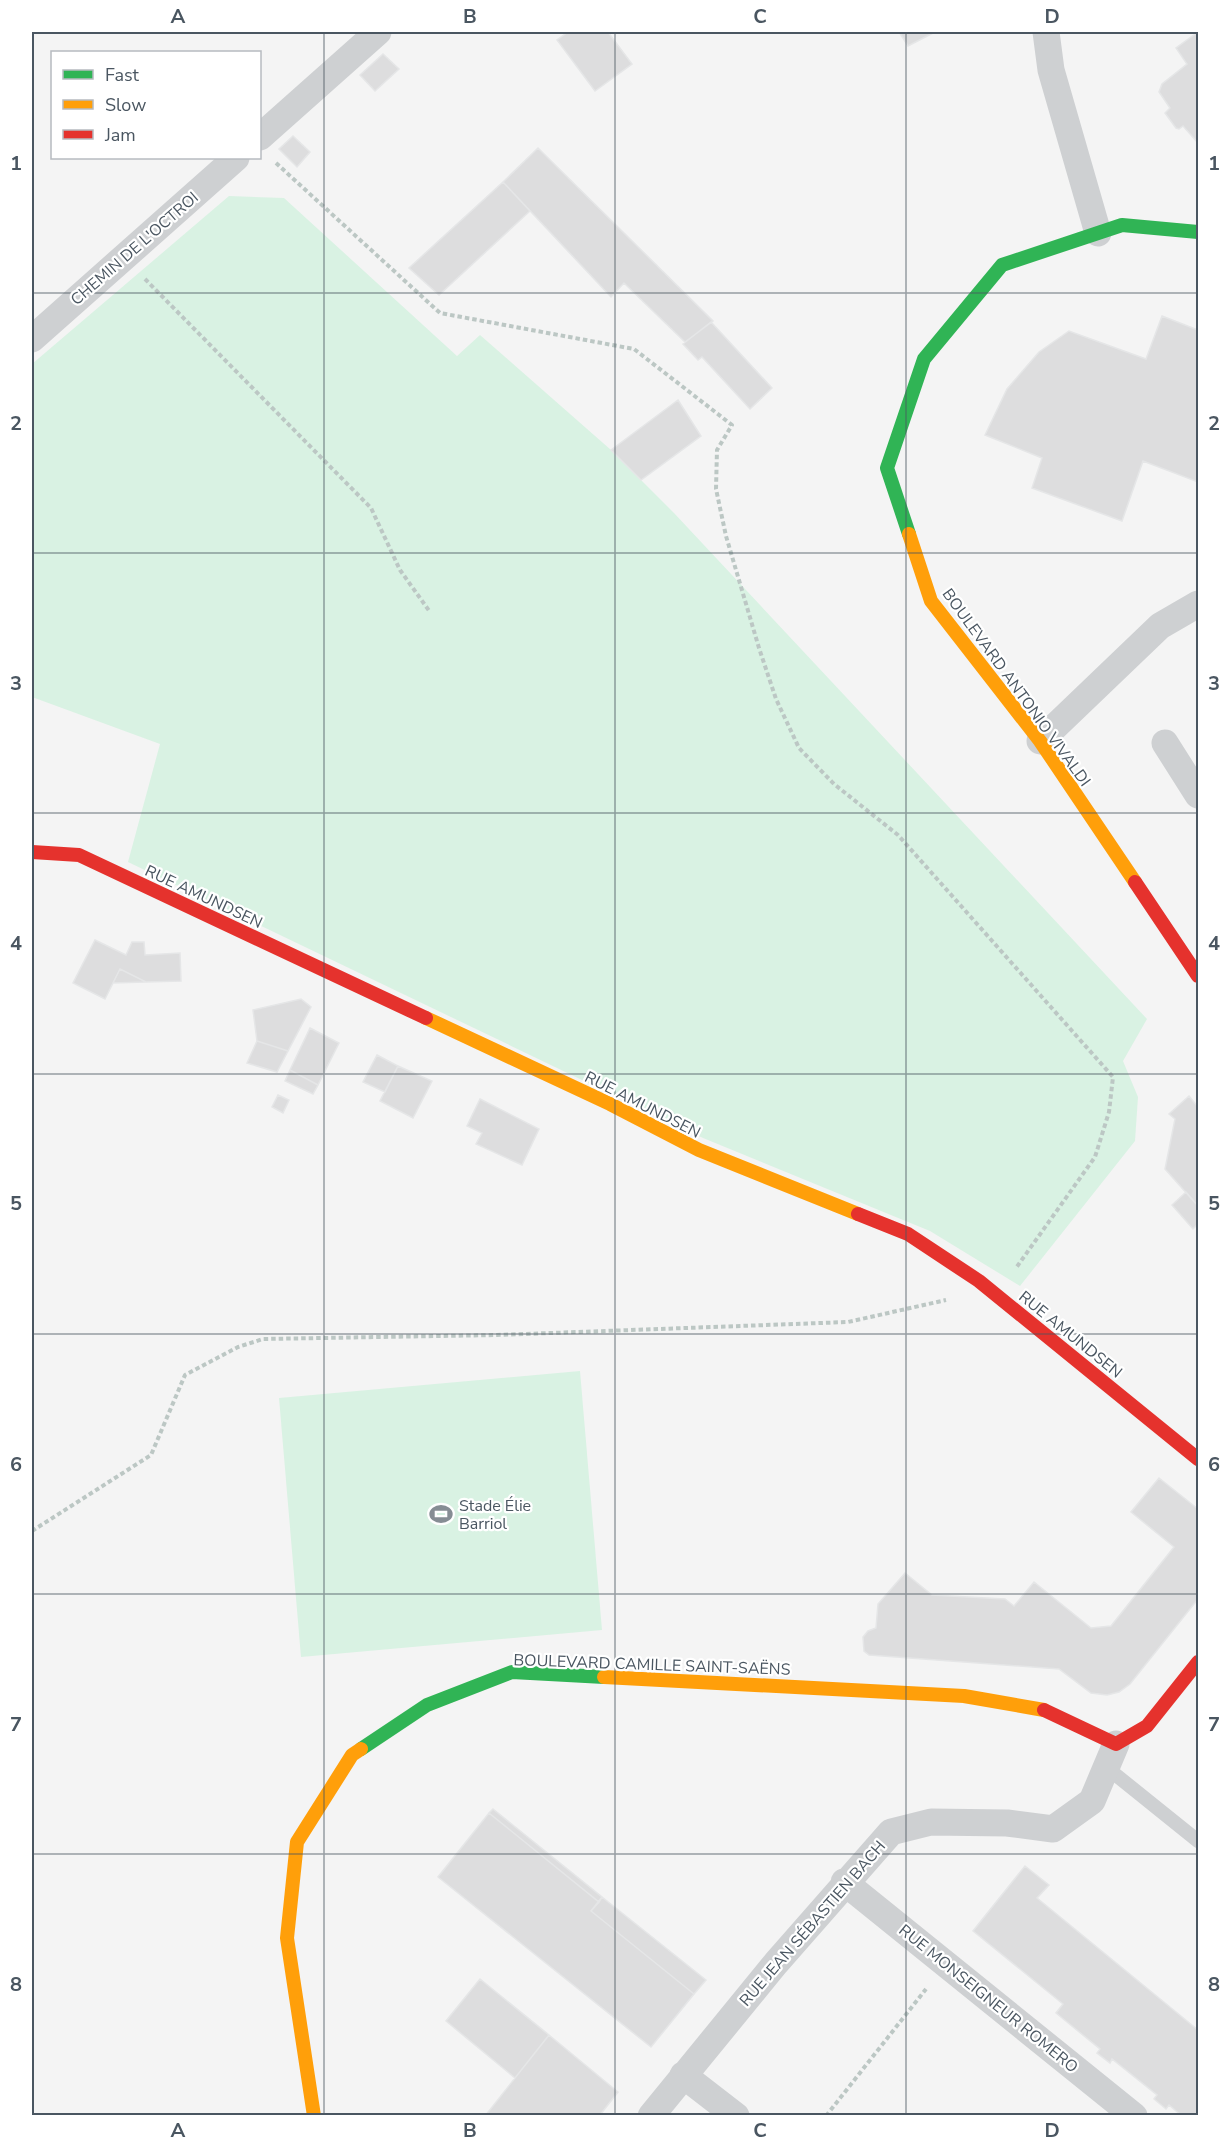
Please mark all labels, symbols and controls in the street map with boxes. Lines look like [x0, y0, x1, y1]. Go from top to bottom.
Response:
text: A [171, 3, 186, 30]
text: B [463, 3, 477, 30]
text: C [753, 3, 767, 30]
text: D [1044, 3, 1060, 30]
legend [51, 51, 261, 159]
text: Fast [105, 63, 140, 87]
text: Slow [105, 93, 146, 117]
text: Jam [104, 123, 136, 147]
text: 1 [10, 150, 22, 177]
text: 1 [1208, 150, 1220, 177]
street label: CHEMIN DE L'OCTROI [66, 187, 203, 311]
text: 2 [10, 410, 22, 437]
text: 2 [1208, 410, 1220, 437]
street label: BOULEVARD ANTONIO VIVALDI [937, 584, 1096, 791]
text: 3 [10, 670, 22, 697]
text: 3 [1208, 670, 1220, 697]
street label: RUE AMUNDSEN [141, 860, 266, 934]
text: 4 [10, 930, 22, 957]
text: 4 [1208, 930, 1220, 957]
street label: RUE AMUNDSEN [581, 1066, 704, 1144]
text: 5 [10, 1190, 22, 1217]
text: 5 [1208, 1190, 1220, 1217]
street label: RUE AMUNDSEN [1014, 1286, 1127, 1383]
text: 6 [10, 1451, 22, 1478]
text: 6 [1208, 1451, 1220, 1478]
place label: Stade Élie Barriol [459, 1495, 531, 1535]
sports icon: Stade Élie Barriol [428, 1501, 454, 1527]
street label: BOULEVARD CAMILLE SAINT-SAËNS [513, 1649, 791, 1681]
text: 7 [10, 1711, 22, 1738]
text: 7 [1208, 1711, 1220, 1738]
street label: RUE JEAN SÉBASTIEN BACH [735, 1836, 891, 2011]
street label: RUE MONSEIGNEUR ROMERO [894, 1919, 1083, 2078]
text: 8 [10, 1971, 22, 1998]
text: 8 [1208, 1971, 1220, 1998]
text: A [171, 2117, 186, 2144]
text: B [463, 2117, 477, 2144]
text: C [753, 2117, 767, 2144]
text: D [1044, 2117, 1060, 2144]

